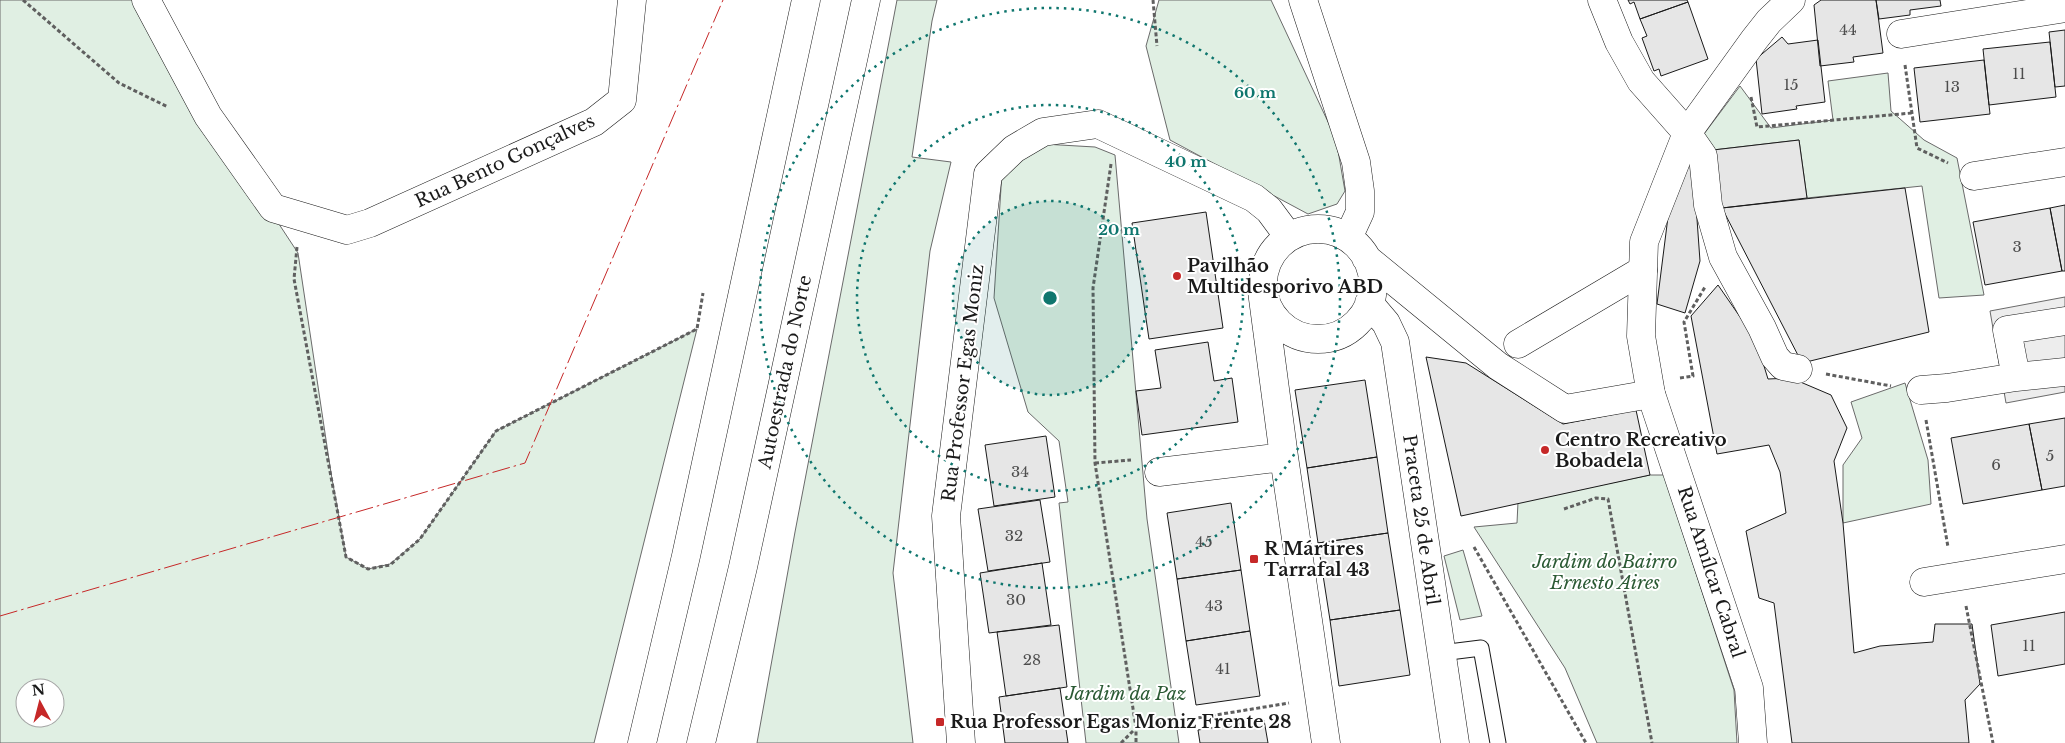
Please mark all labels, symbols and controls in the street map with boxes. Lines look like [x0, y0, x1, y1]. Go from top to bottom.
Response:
house number: 44 [1839, 20, 1857, 39]
house number: 11 [2012, 64, 2026, 83]
house number: 15 [1783, 75, 1799, 94]
house number: 13 [1944, 77, 1960, 96]
text: 60 m [1234, 83, 1276, 102]
street label: Rua Bento Gonçalves [412, 110, 598, 212]
text: 40 m [1165, 152, 1207, 171]
text: 20 m [1098, 220, 1140, 239]
house number: 3 [2012, 237, 2022, 256]
place label: Pavilhão Multidesporivo ABD [1187, 255, 1383, 298]
street label: Rua Professor Egas Moniz [938, 263, 988, 503]
marker: Pavilhão Multidesporivo ABD [1171, 270, 1183, 282]
street label: Autoestrada do Norte [754, 273, 816, 472]
centre of rings [1041, 289, 1059, 307]
place label: Centro Recreativo Bobadela [1555, 429, 1727, 472]
street label: Praceta 25 de Abril [1398, 433, 1444, 607]
marker: Centro Recreativo Bobadela [1539, 444, 1551, 456]
house number: 5 [2046, 446, 2054, 465]
house number: 6 [1991, 455, 2001, 474]
house number: 34 [1011, 462, 1029, 481]
street label: Rua Amílcar Cabral [1673, 483, 1749, 661]
house number: 32 [1005, 526, 1023, 545]
house number: 45 [1195, 532, 1213, 551]
place label: R Mártires Tarrafal 43 [1264, 538, 1370, 581]
park label: Jardim do Bairro Ernesto Aires [1532, 551, 1677, 594]
marker: R Mártires Tarrafal 43 [1248, 553, 1260, 565]
house number: 30 [1006, 590, 1026, 609]
house number: 43 [1205, 596, 1223, 615]
house number: 11 [2022, 636, 2036, 655]
house number: 28 [1023, 650, 1041, 669]
house number: 41 [1215, 659, 1231, 678]
north arrow [15, 678, 65, 728]
text: N [31, 680, 46, 700]
park label: Jardim da Paz [1065, 683, 1186, 705]
place label: Rua Professor Egas Moniz Frente 28 [950, 711, 1291, 733]
marker: Rua Professor Egas Moniz Frente 28 [934, 716, 946, 728]

